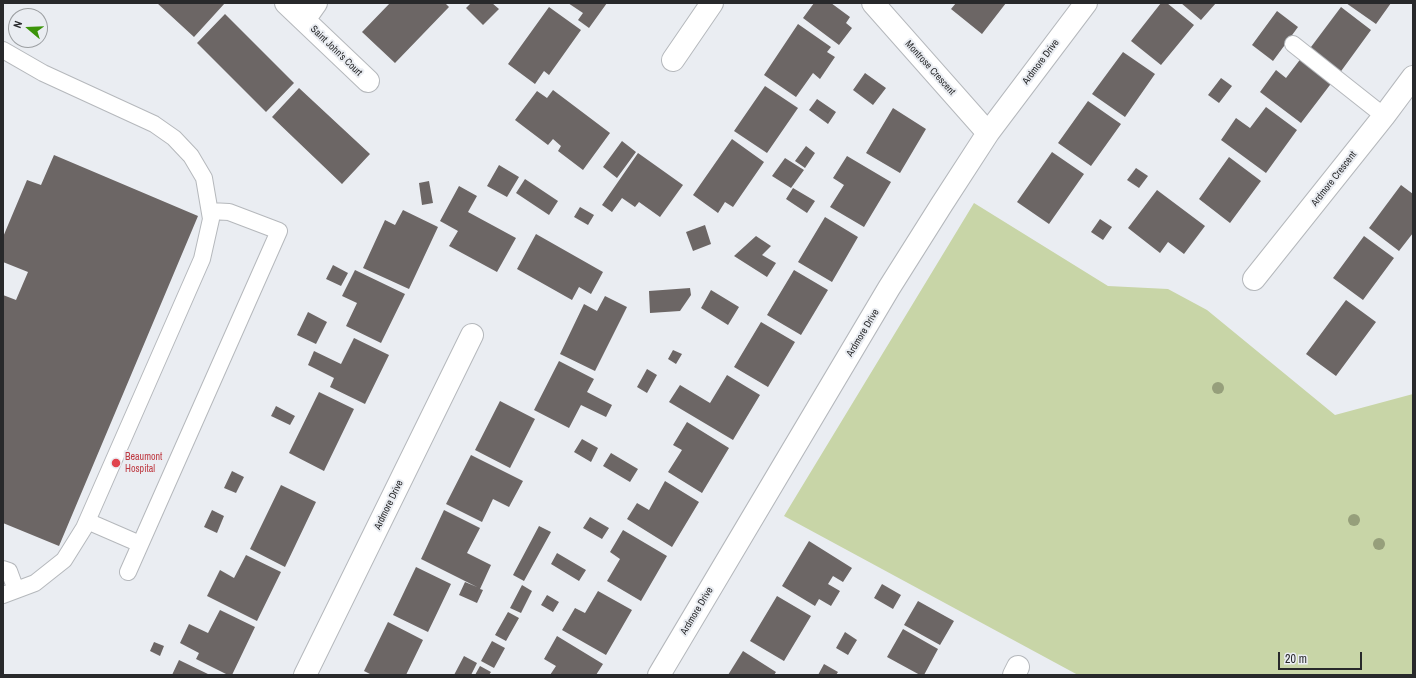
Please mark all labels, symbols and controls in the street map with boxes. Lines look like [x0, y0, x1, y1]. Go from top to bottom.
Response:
north arrow [8, 8, 48, 48]
text: N [10, 19, 25, 30]
street label: Saint John's Court [308, 23, 364, 79]
street label: Ardmore Drive [1020, 37, 1062, 87]
street label: Montrose Crescent [902, 38, 958, 98]
street label: Ardmore Crescent [1309, 149, 1359, 209]
street label: Ardmore Drive [844, 307, 882, 359]
place label: Beaumont Hospital [125, 451, 162, 474]
marker: Beaumont Hospital [110, 457, 122, 469]
street label: Ardmore Drive [372, 478, 406, 532]
street label: Ardmore Drive [678, 585, 716, 637]
scale bar [1280, 644, 1364, 670]
text: 20 m [1285, 651, 1307, 667]

